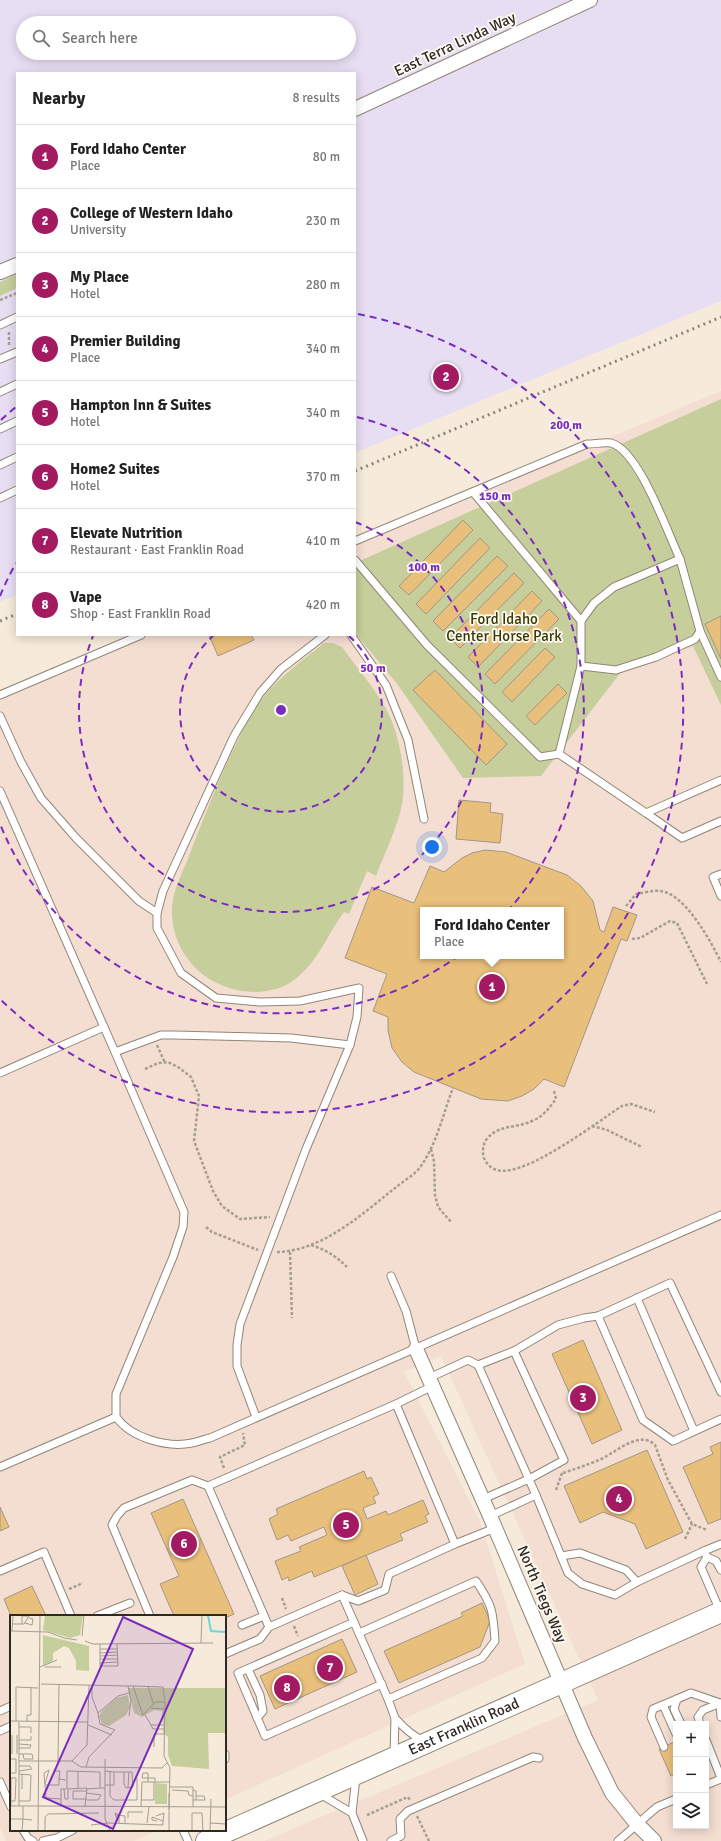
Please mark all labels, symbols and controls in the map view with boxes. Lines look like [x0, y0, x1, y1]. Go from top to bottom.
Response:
street label: East Terra Linda Way [391, 8, 519, 80]
search box [16, 16, 356, 60]
icon: search [30, 27, 52, 49]
text: Search here [62, 29, 138, 47]
text: Nearby [32, 88, 85, 109]
text: 8 results [292, 90, 340, 106]
text: Ford Idaho Center [70, 140, 186, 158]
text: 1 [41, 149, 49, 165]
text: 80 m [313, 149, 340, 165]
text: Place [70, 158, 100, 174]
text: College of Western Idaho [70, 204, 233, 222]
text: 2 [41, 213, 49, 229]
text: 230 m [306, 213, 340, 229]
text: University [70, 222, 126, 238]
text: My Place [70, 268, 129, 286]
text: 3 [41, 277, 49, 293]
text: 280 m [306, 277, 340, 293]
text: Hotel [70, 286, 100, 302]
text: Premier Building [70, 332, 180, 350]
text: 4 [41, 341, 49, 357]
text: 340 m [306, 341, 340, 357]
text: Place [70, 350, 100, 366]
pin: 2 [433, 362, 459, 392]
text: Hampton Inn & Suites [70, 396, 211, 414]
text: 5 [41, 405, 49, 421]
text: 340 m [306, 405, 340, 421]
text: Hotel [70, 414, 100, 430]
text: 200 m [550, 418, 582, 433]
text: Home2 Suites [70, 460, 160, 478]
text: 6 [41, 469, 49, 485]
text: 370 m [306, 469, 340, 485]
text: Hotel [70, 478, 100, 494]
text: 150 m [479, 489, 511, 504]
text: Elevate Nutrition [70, 524, 183, 542]
text: 7 [41, 533, 49, 549]
text: 410 m [306, 533, 340, 549]
text: Restaurant · East Franklin Road [70, 542, 244, 558]
text: 100 m [408, 560, 440, 575]
text: Vape [70, 588, 102, 606]
text: 8 [41, 597, 49, 613]
text: 420 m [306, 597, 340, 613]
text: Shop · East Franklin Road [70, 606, 211, 622]
park label: Ford Idaho Center Horse Park [446, 610, 562, 645]
text: 50 m [360, 661, 386, 676]
centre of rings [274, 703, 288, 717]
your location [422, 837, 442, 857]
popup [420, 907, 564, 959]
text: Ford Idaho Center [434, 916, 550, 934]
text: Place [434, 934, 464, 950]
pin: 1 [479, 972, 505, 1002]
pin: 3 [570, 1383, 596, 1413]
pin: 4 [606, 1484, 632, 1514]
pin: 5 [333, 1510, 359, 1540]
pin: 6 [171, 1529, 197, 1559]
street label: North Tiegs Way [513, 1543, 571, 1645]
inset map [10, 1615, 226, 1831]
pin: 7 [317, 1653, 343, 1683]
pin: 8 [274, 1673, 300, 1703]
street label: East Franklin Road [406, 1694, 522, 1759]
map controls [673, 1721, 709, 1829]
button: + [673, 1721, 709, 1757]
button: − [673, 1757, 709, 1793]
button: layers [673, 1793, 709, 1829]

